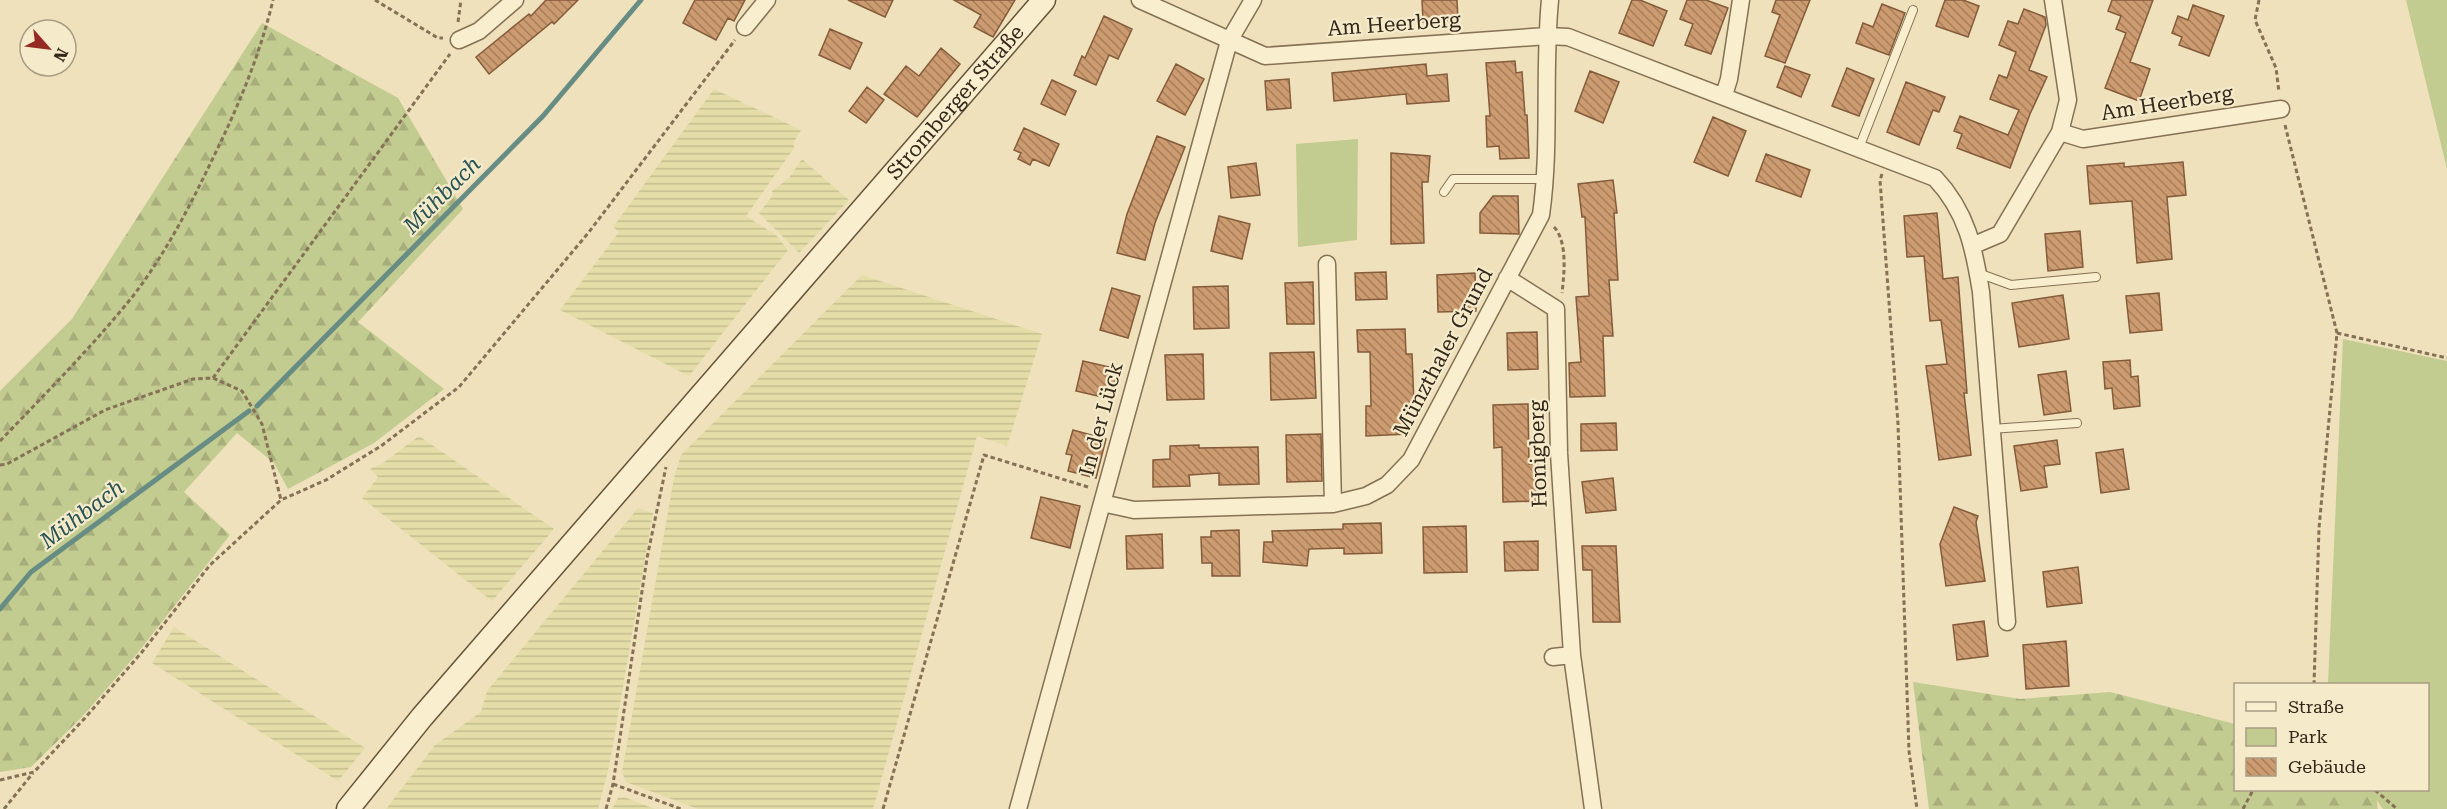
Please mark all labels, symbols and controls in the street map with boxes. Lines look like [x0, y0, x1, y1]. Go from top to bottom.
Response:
street label: Am Heerberg [1327, 7, 1462, 41]
north arrow [18, 18, 78, 78]
street label: Stromberger Straße [882, 20, 1029, 184]
text: N [50, 45, 72, 65]
street label: Am Heerberg [2099, 81, 2235, 125]
water label: Mühbach [398, 151, 486, 239]
street label: Münzthaler Grund [1389, 264, 1498, 440]
street label: In der Lück [1074, 359, 1128, 479]
street label: Honigberg [1524, 400, 1552, 508]
water label: Mühbach [34, 474, 129, 554]
legend [2234, 683, 2429, 791]
text: Straße [2288, 696, 2344, 717]
text: Park [2288, 726, 2328, 747]
text: Gebäude [2288, 756, 2366, 777]

